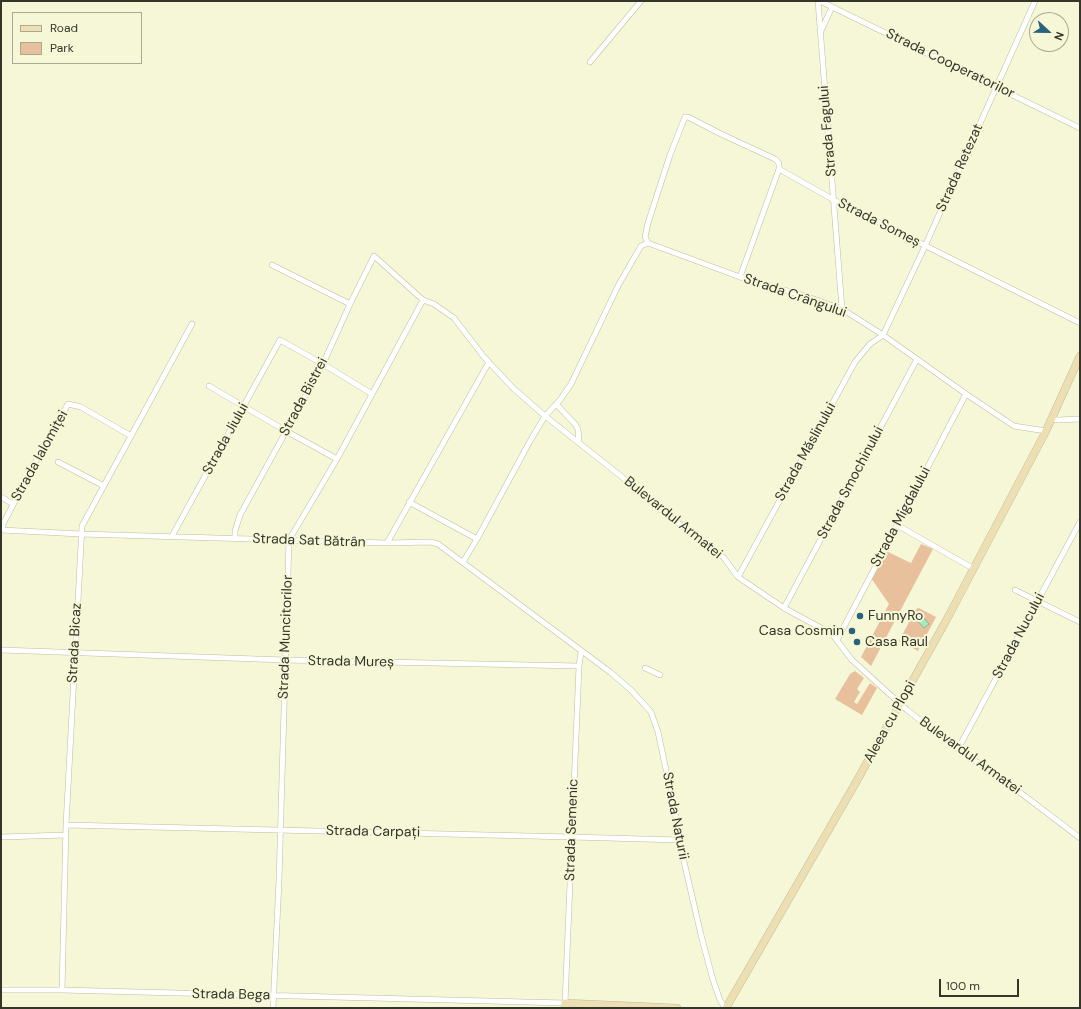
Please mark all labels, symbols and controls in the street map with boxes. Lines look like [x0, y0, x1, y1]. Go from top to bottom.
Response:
legend [12, 12, 142, 64]
north arrow [1029, 12, 1069, 52]
text: Road [50, 20, 78, 36]
street label: Strada Cooperatorilor [883, 25, 1017, 103]
text: N [1051, 30, 1067, 42]
text: Park [50, 40, 74, 56]
street label: Strada Fagului [816, 85, 840, 177]
street label: Strada Retezat [933, 121, 987, 215]
street label: Strada Someș [835, 195, 923, 251]
street label: Strada Crângului [741, 271, 849, 321]
street label: Strada Bistrei [276, 355, 332, 439]
street label: Strada Jiului [199, 400, 253, 478]
street label: Strada Măslinului [772, 400, 840, 504]
street label: Strada Ialomiței [8, 408, 72, 504]
street label: Strada Smochinului [814, 424, 888, 542]
street label: Strada Migdalului [867, 464, 935, 570]
street label: Bulevardul Armatei [621, 473, 725, 563]
street label: Strada Sat Bătrân [252, 531, 366, 551]
street label: Strada Muncitorilor [275, 575, 297, 699]
street label: Strada Nucului [989, 590, 1049, 682]
street label: Strada Bicaz [65, 602, 85, 684]
place label: FunnyRo [868, 608, 923, 624]
marker: FunnyRo [855, 611, 865, 621]
place label: Casa Cosmin [759, 623, 844, 639]
marker: Casa Cosmin [847, 626, 857, 636]
place label: Casa Raul [865, 634, 928, 650]
marker: Casa Raul [852, 637, 862, 647]
street label: Strada Mureș [308, 653, 394, 671]
street label: Aleea cu Plopi [861, 678, 919, 766]
street label: Bulevardul Armatei [916, 714, 1024, 798]
street label: Strada Naturii [658, 771, 692, 861]
street label: Strada Semenic [562, 779, 582, 881]
street label: Strada Carpați [326, 823, 420, 841]
scale bar [941, 971, 1021, 997]
text: 100 m [946, 978, 980, 994]
street label: Strada Bega [192, 986, 270, 1004]

